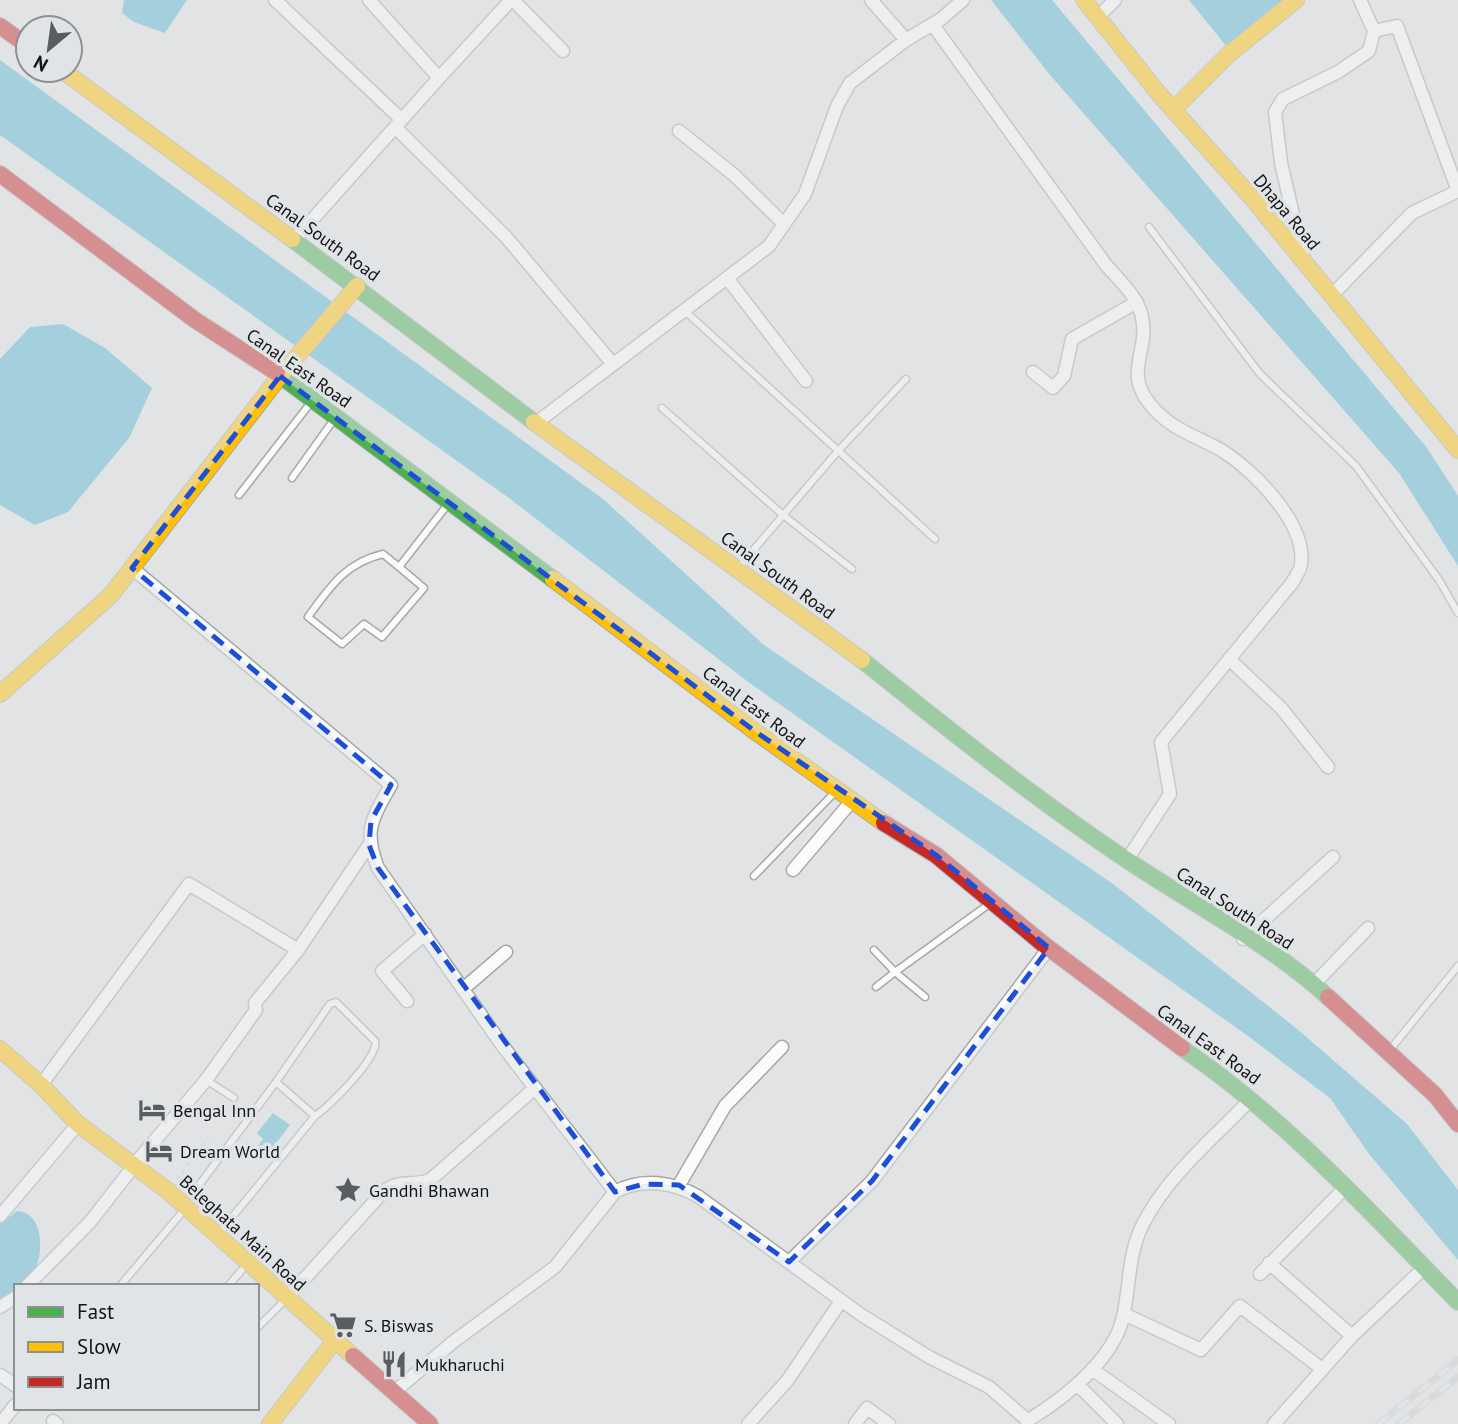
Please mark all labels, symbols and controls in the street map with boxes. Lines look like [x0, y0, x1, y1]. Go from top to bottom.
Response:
north arrow [14, 14, 84, 84]
text: N [29, 50, 52, 77]
street label: Dhapa Road [1249, 169, 1325, 255]
street label: Canal South Road [261, 188, 385, 286]
street label: Canal East Road [242, 323, 356, 413]
street label: Canal South Road [716, 526, 840, 624]
street label: Canal East Road [698, 661, 810, 753]
street label: Canal South Road [1172, 861, 1298, 955]
street label: Canal East Road [1153, 999, 1265, 1089]
hotel icon: Bengal Inn [137, 1095, 167, 1125]
place label: Bengal Inn [173, 1099, 256, 1122]
hotel icon: Dream World [144, 1136, 174, 1166]
place label: Dream World [180, 1140, 280, 1163]
street label: Beleghata Main Road [175, 1170, 311, 1296]
place icon: Gandhi Bhawan [333, 1175, 363, 1205]
place label: Gandhi Bhawan [369, 1179, 489, 1202]
legend [14, 1284, 259, 1410]
text: Fast [77, 1298, 114, 1325]
supermarket icon: S. Biswas [328, 1310, 358, 1340]
place label: S. Biswas [364, 1314, 433, 1337]
text: Slow [77, 1333, 121, 1360]
restaurant icon: Mukharuchi [379, 1349, 409, 1379]
place label: Mukharuchi [415, 1353, 505, 1376]
text: Jam [76, 1368, 111, 1395]

